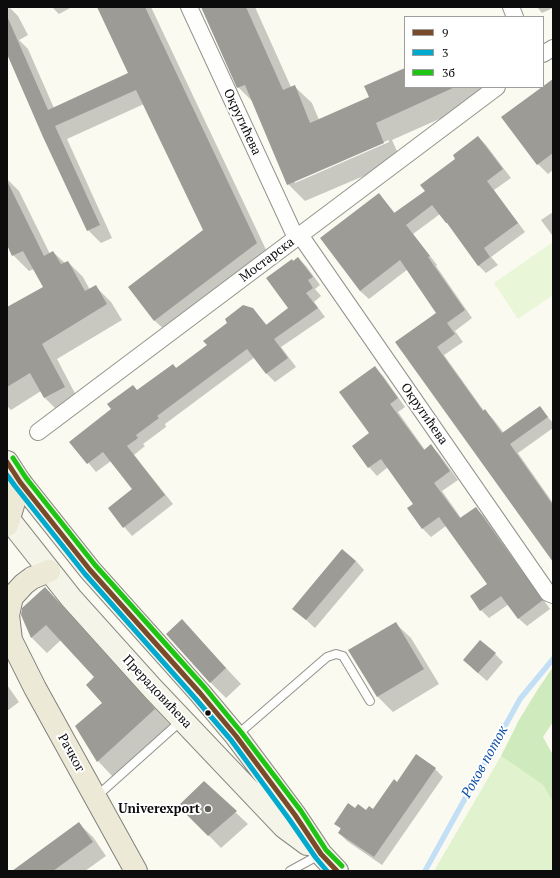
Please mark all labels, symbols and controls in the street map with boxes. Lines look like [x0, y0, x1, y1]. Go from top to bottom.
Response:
legend [404, 16, 544, 88]
text: 9 [442, 25, 448, 40]
text: 3 [442, 45, 448, 60]
text: 3б [442, 65, 455, 80]
street label: Округићева [220, 86, 264, 158]
street label: Мостарска [237, 234, 297, 286]
street label: Округићева [397, 380, 451, 448]
street label: Прерадовићева [119, 652, 195, 732]
unlabelled marker [203, 708, 213, 718]
water label: Роков поток [458, 723, 512, 801]
street label: Рачког [54, 731, 88, 775]
place label: Univerexport [118, 801, 200, 817]
marker: Univerexport [203, 804, 213, 814]

